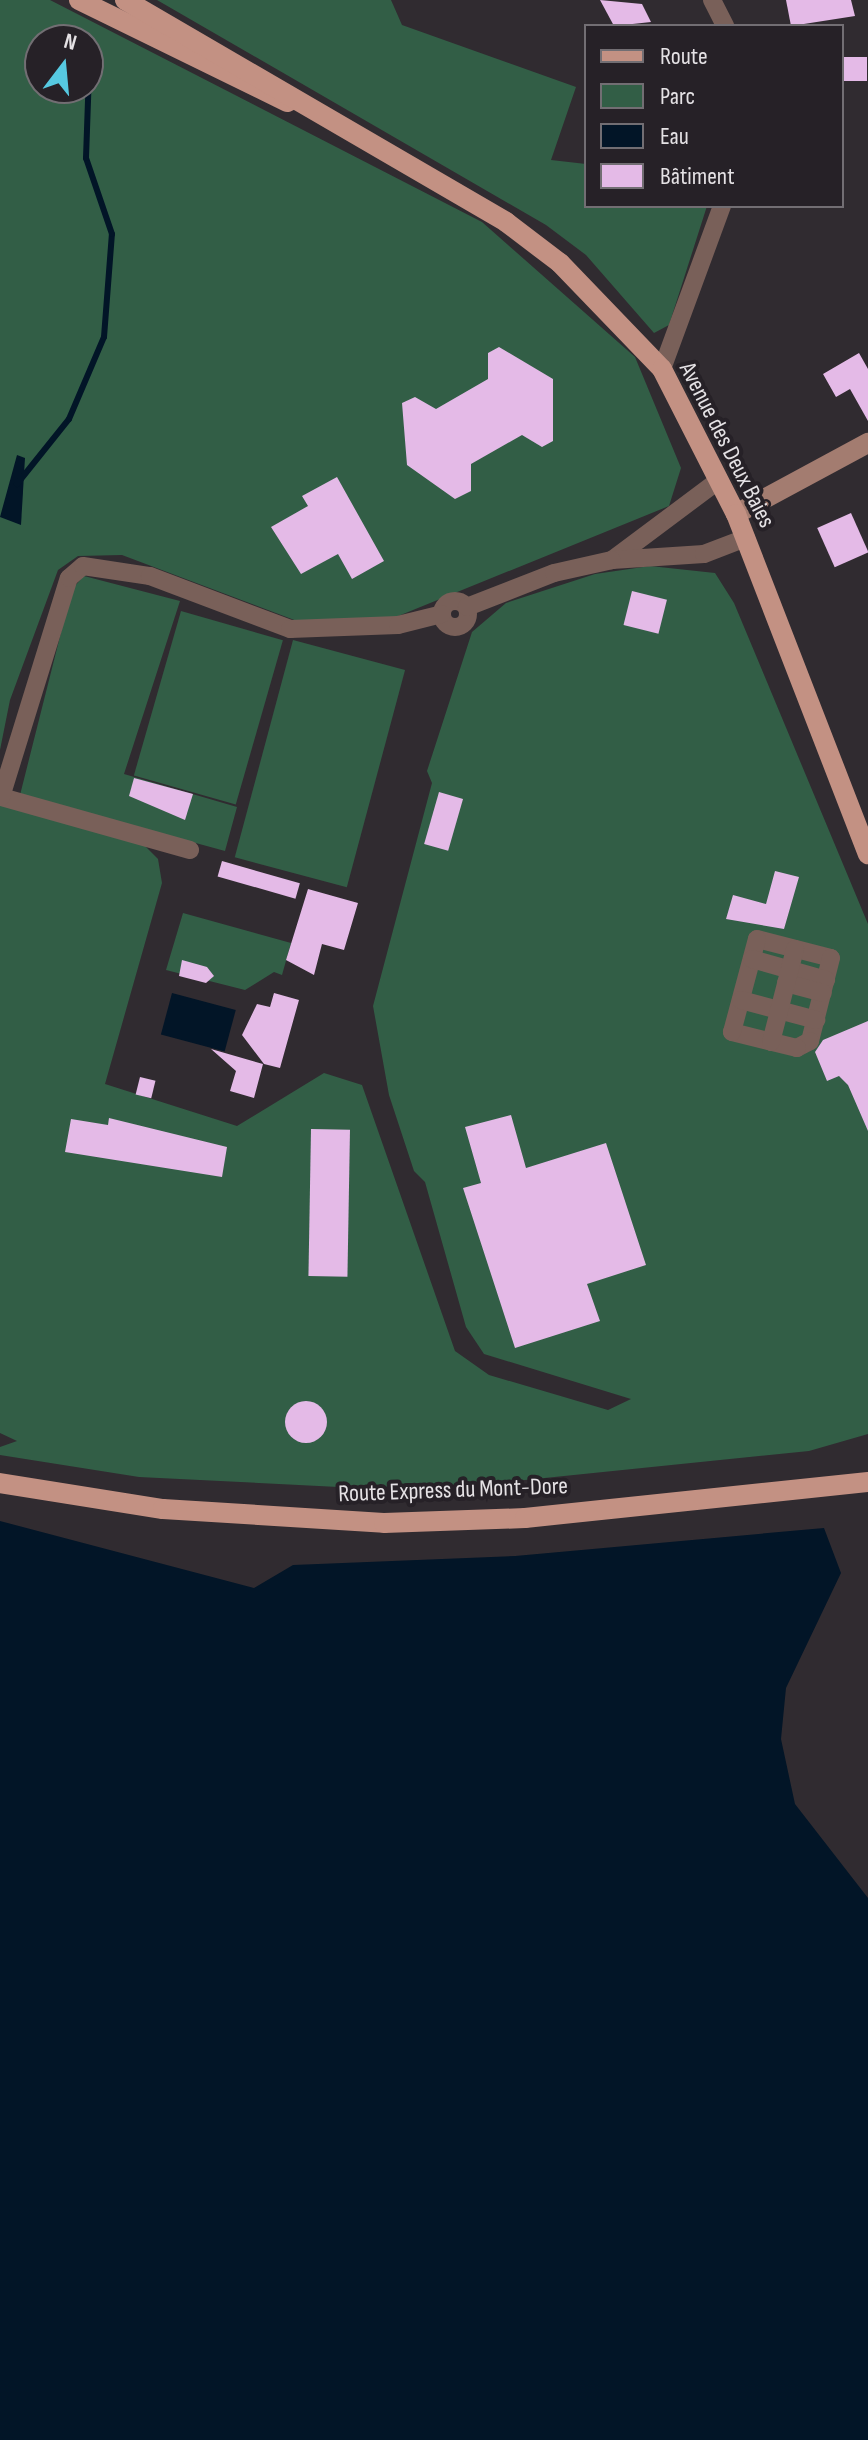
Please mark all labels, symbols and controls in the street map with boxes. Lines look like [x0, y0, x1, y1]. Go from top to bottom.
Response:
north arrow [24, 24, 104, 104]
legend [584, 24, 844, 208]
text: N [61, 28, 80, 57]
text: Route [660, 42, 708, 71]
text: Parc [660, 82, 695, 111]
text: Eau [660, 122, 689, 151]
text: Bâtiment [660, 162, 735, 191]
street label: Avenue des Deux Baies [673, 358, 781, 532]
street label: Route Express du Mont-Dore [338, 1472, 568, 1508]

